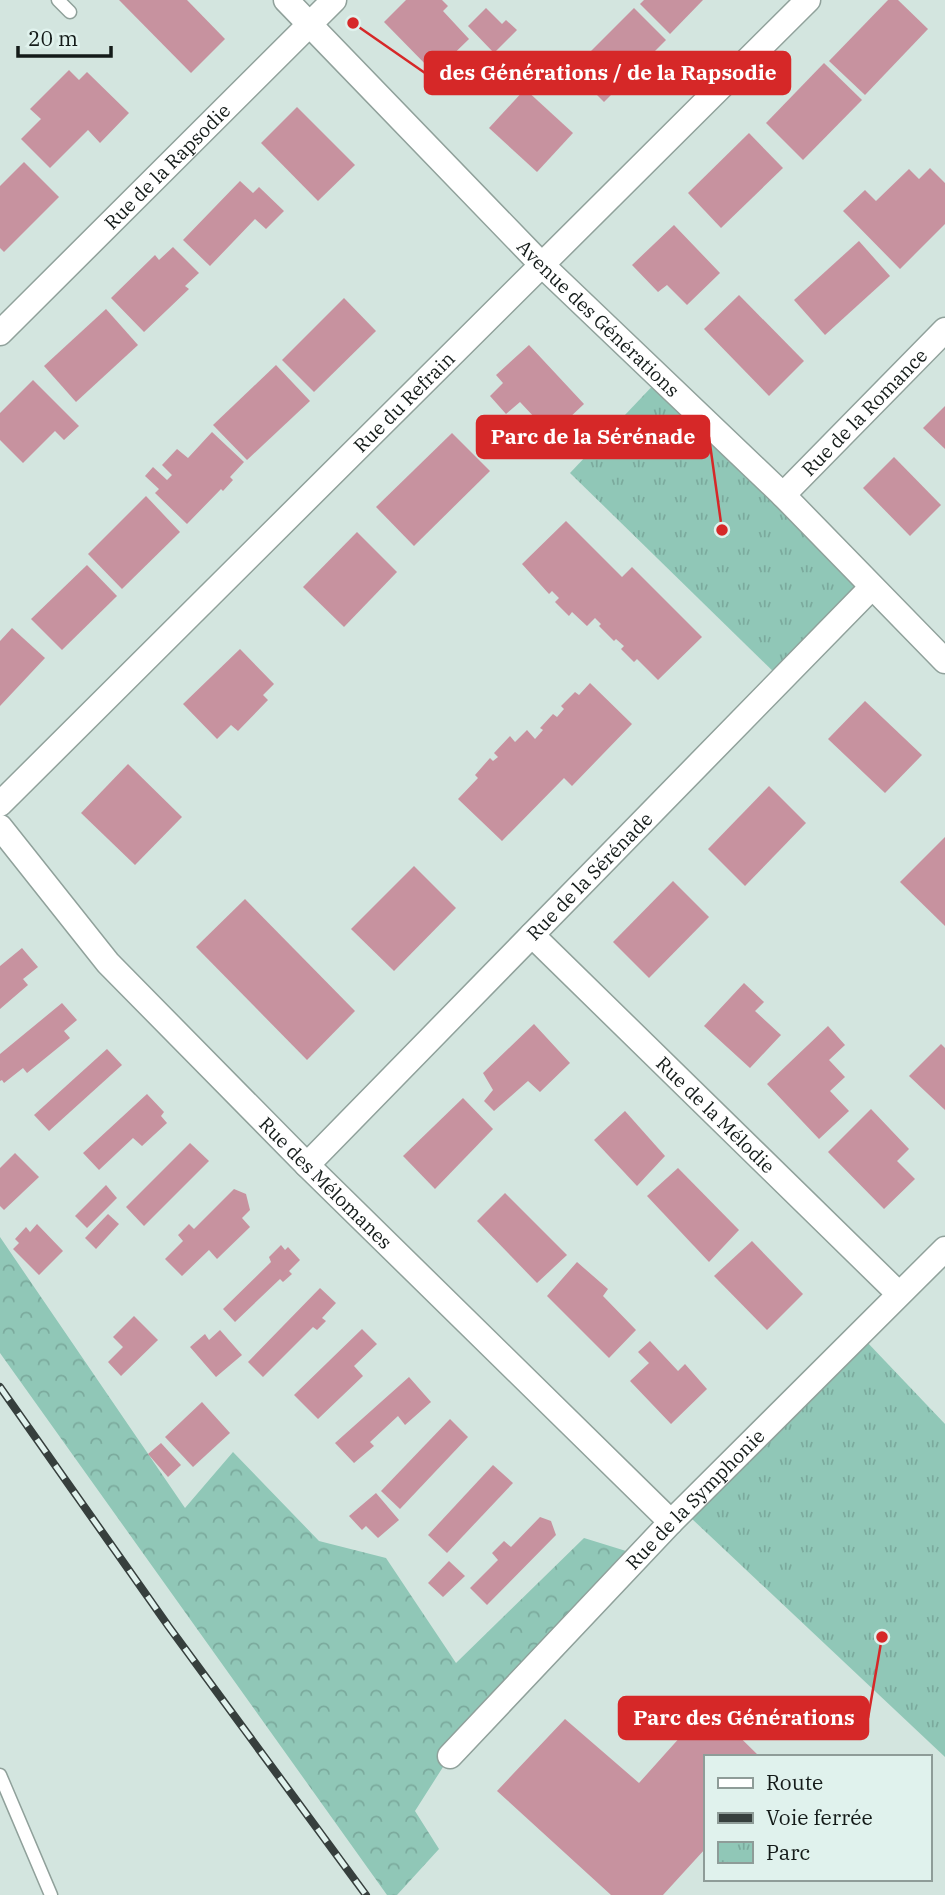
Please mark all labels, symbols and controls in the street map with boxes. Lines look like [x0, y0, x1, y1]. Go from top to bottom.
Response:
scale bar [18, 14, 110, 58]
text: 20 m [28, 24, 78, 52]
callout: des Générations / de la Rapsodie [425, 52, 790, 94]
text: des Générations / de la Rapsodie [439, 58, 777, 86]
street label: Rue de la Rapsodie [99, 98, 235, 234]
street label: Avenue des Générations [512, 235, 685, 402]
street label: Rue de la Romance [796, 343, 932, 481]
street label: Rue du Refrain [348, 347, 460, 457]
callout: Parc de la Sérénade [477, 416, 709, 458]
text: Parc de la Sérénade [491, 422, 695, 450]
street label: Rue de la Sérénade [521, 807, 657, 945]
street label: Rue de la Mélodie [651, 1051, 780, 1178]
street label: Rue des Mélomanes [254, 1112, 397, 1254]
street label: Rue de la Symphonie [621, 1424, 769, 1574]
callout: Parc des Générations [619, 1697, 868, 1739]
text: Parc des Générations [633, 1703, 855, 1731]
legend [704, 1755, 931, 1881]
text: Route [766, 1768, 823, 1796]
text: Voie ferrée [766, 1803, 873, 1831]
text: Parc [766, 1838, 810, 1866]

